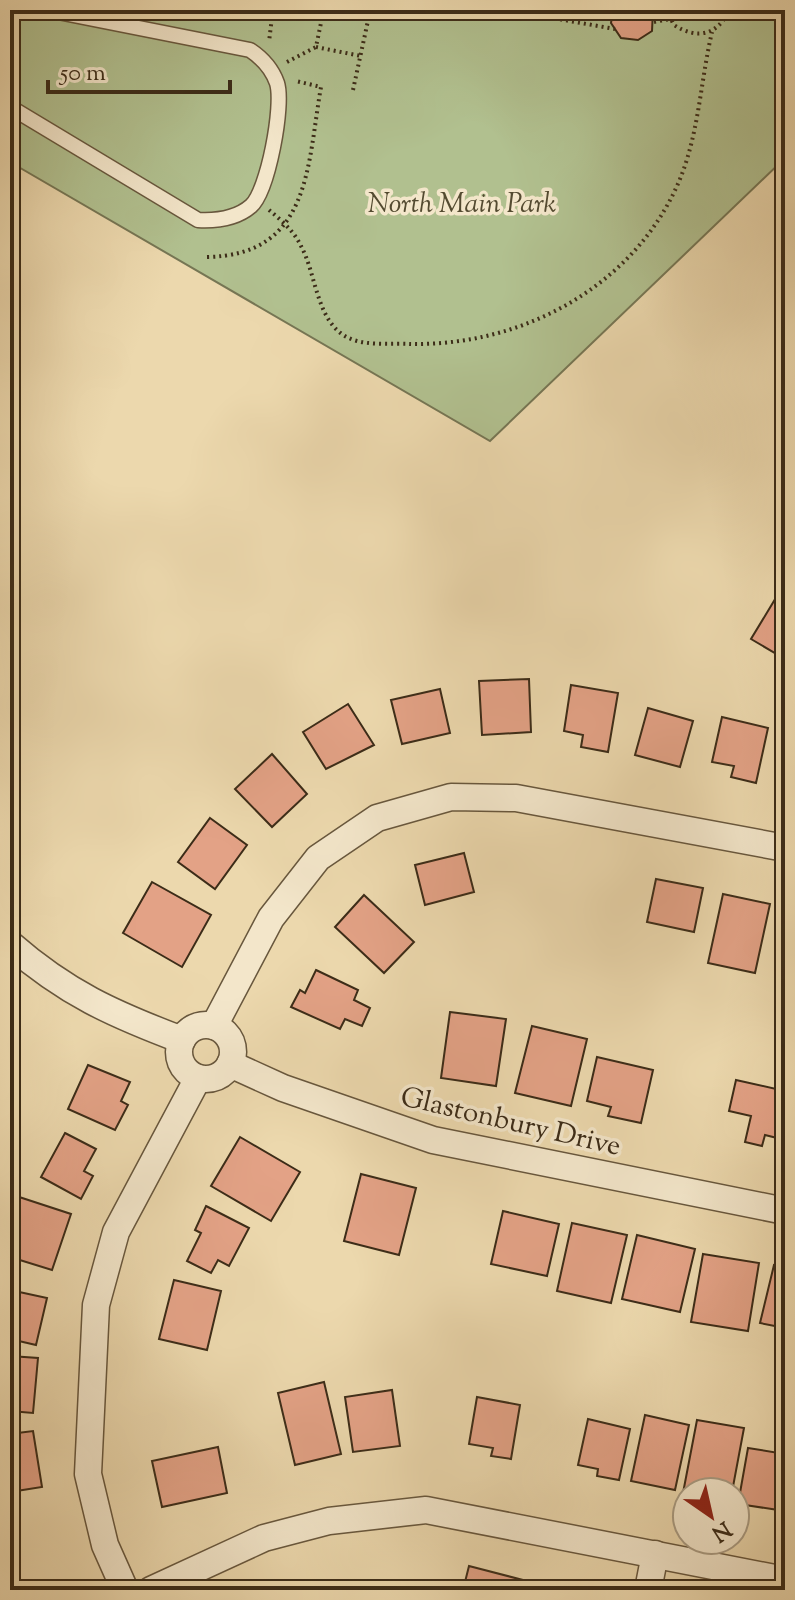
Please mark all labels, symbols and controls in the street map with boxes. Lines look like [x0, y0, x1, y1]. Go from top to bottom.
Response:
scale bar [48, 44, 230, 94]
text: 50 m [58, 57, 106, 91]
park label: North Main Park [368, 185, 557, 225]
street label: Glastonbury Drive [396, 1078, 624, 1168]
north arrow [671, 1476, 751, 1556]
text: N [704, 1512, 737, 1549]

